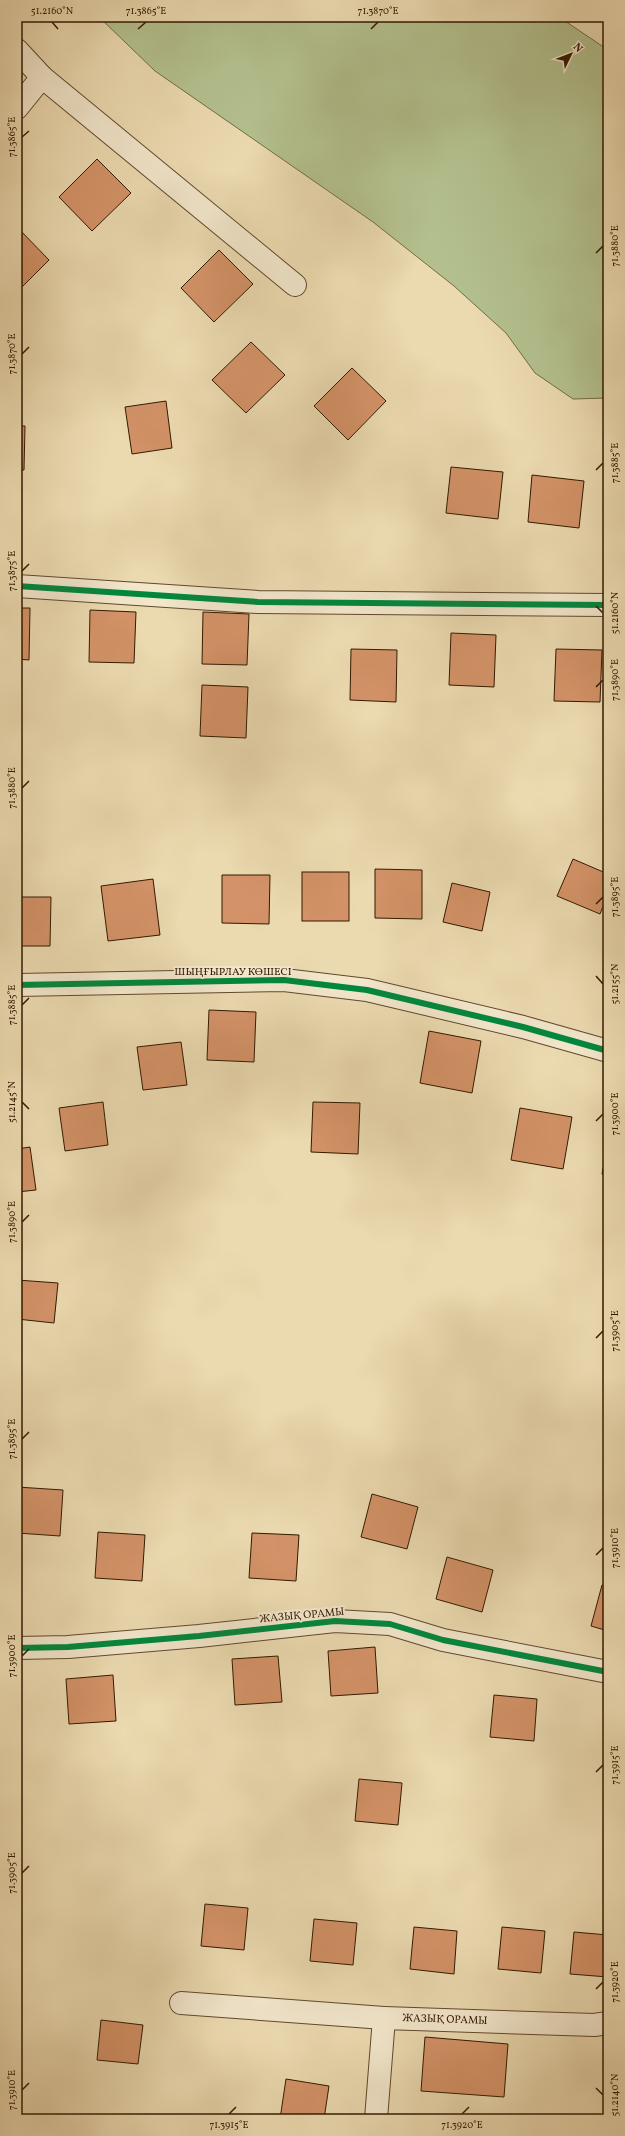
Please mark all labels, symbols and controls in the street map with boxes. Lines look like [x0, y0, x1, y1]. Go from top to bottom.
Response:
text: 51.2160°N [31, 4, 74, 18]
text: 71.3865°E [126, 4, 166, 18]
text: 71.3870°E [358, 4, 398, 18]
north arrow [551, 34, 591, 74]
text: N [569, 40, 585, 56]
text: 71.3865°E [5, 117, 19, 157]
text: 71.3880°E [608, 225, 622, 267]
text: 71.3870°E [5, 334, 19, 374]
text: 71.3885°E [608, 443, 622, 483]
text: 71.3875°E [5, 551, 19, 591]
text: 51.2160°N [608, 591, 622, 634]
text: 71.3890°E [608, 659, 622, 701]
text: 71.3880°E [5, 767, 19, 809]
text: 71.3895°E [608, 877, 622, 917]
text: 51.2155°N [608, 963, 622, 1005]
street label: ШЫҢҒЫРЛАУ КӨШЕСІ [174, 965, 292, 980]
text: 71.3885°E [5, 985, 19, 1025]
text: 51.2145°N [5, 1080, 19, 1123]
text: 71.3900°E [608, 1093, 622, 1135]
text: 71.3890°E [5, 1201, 19, 1243]
text: 71.3905°E [608, 1310, 622, 1352]
text: 71.3895°E [5, 1419, 19, 1459]
text: 71.3910°E [608, 1528, 622, 1568]
street label: ЖАЗЫҚ ОРАМЫ [259, 1605, 345, 1627]
text: 71.3900°E [5, 1635, 19, 1677]
text: 71.3915°E [608, 1745, 622, 1785]
text: 71.3905°E [5, 1852, 19, 1894]
text: 71.3920°E [608, 1961, 622, 2003]
street label: ЖАЗЫҚ ОРАМЫ [402, 2011, 488, 2029]
text: 71.3910°E [5, 2070, 19, 2110]
text: 51.2140°N [608, 2073, 622, 2117]
text: 71.3915°E [209, 2118, 249, 2132]
text: 71.3920°E [441, 2118, 483, 2132]

